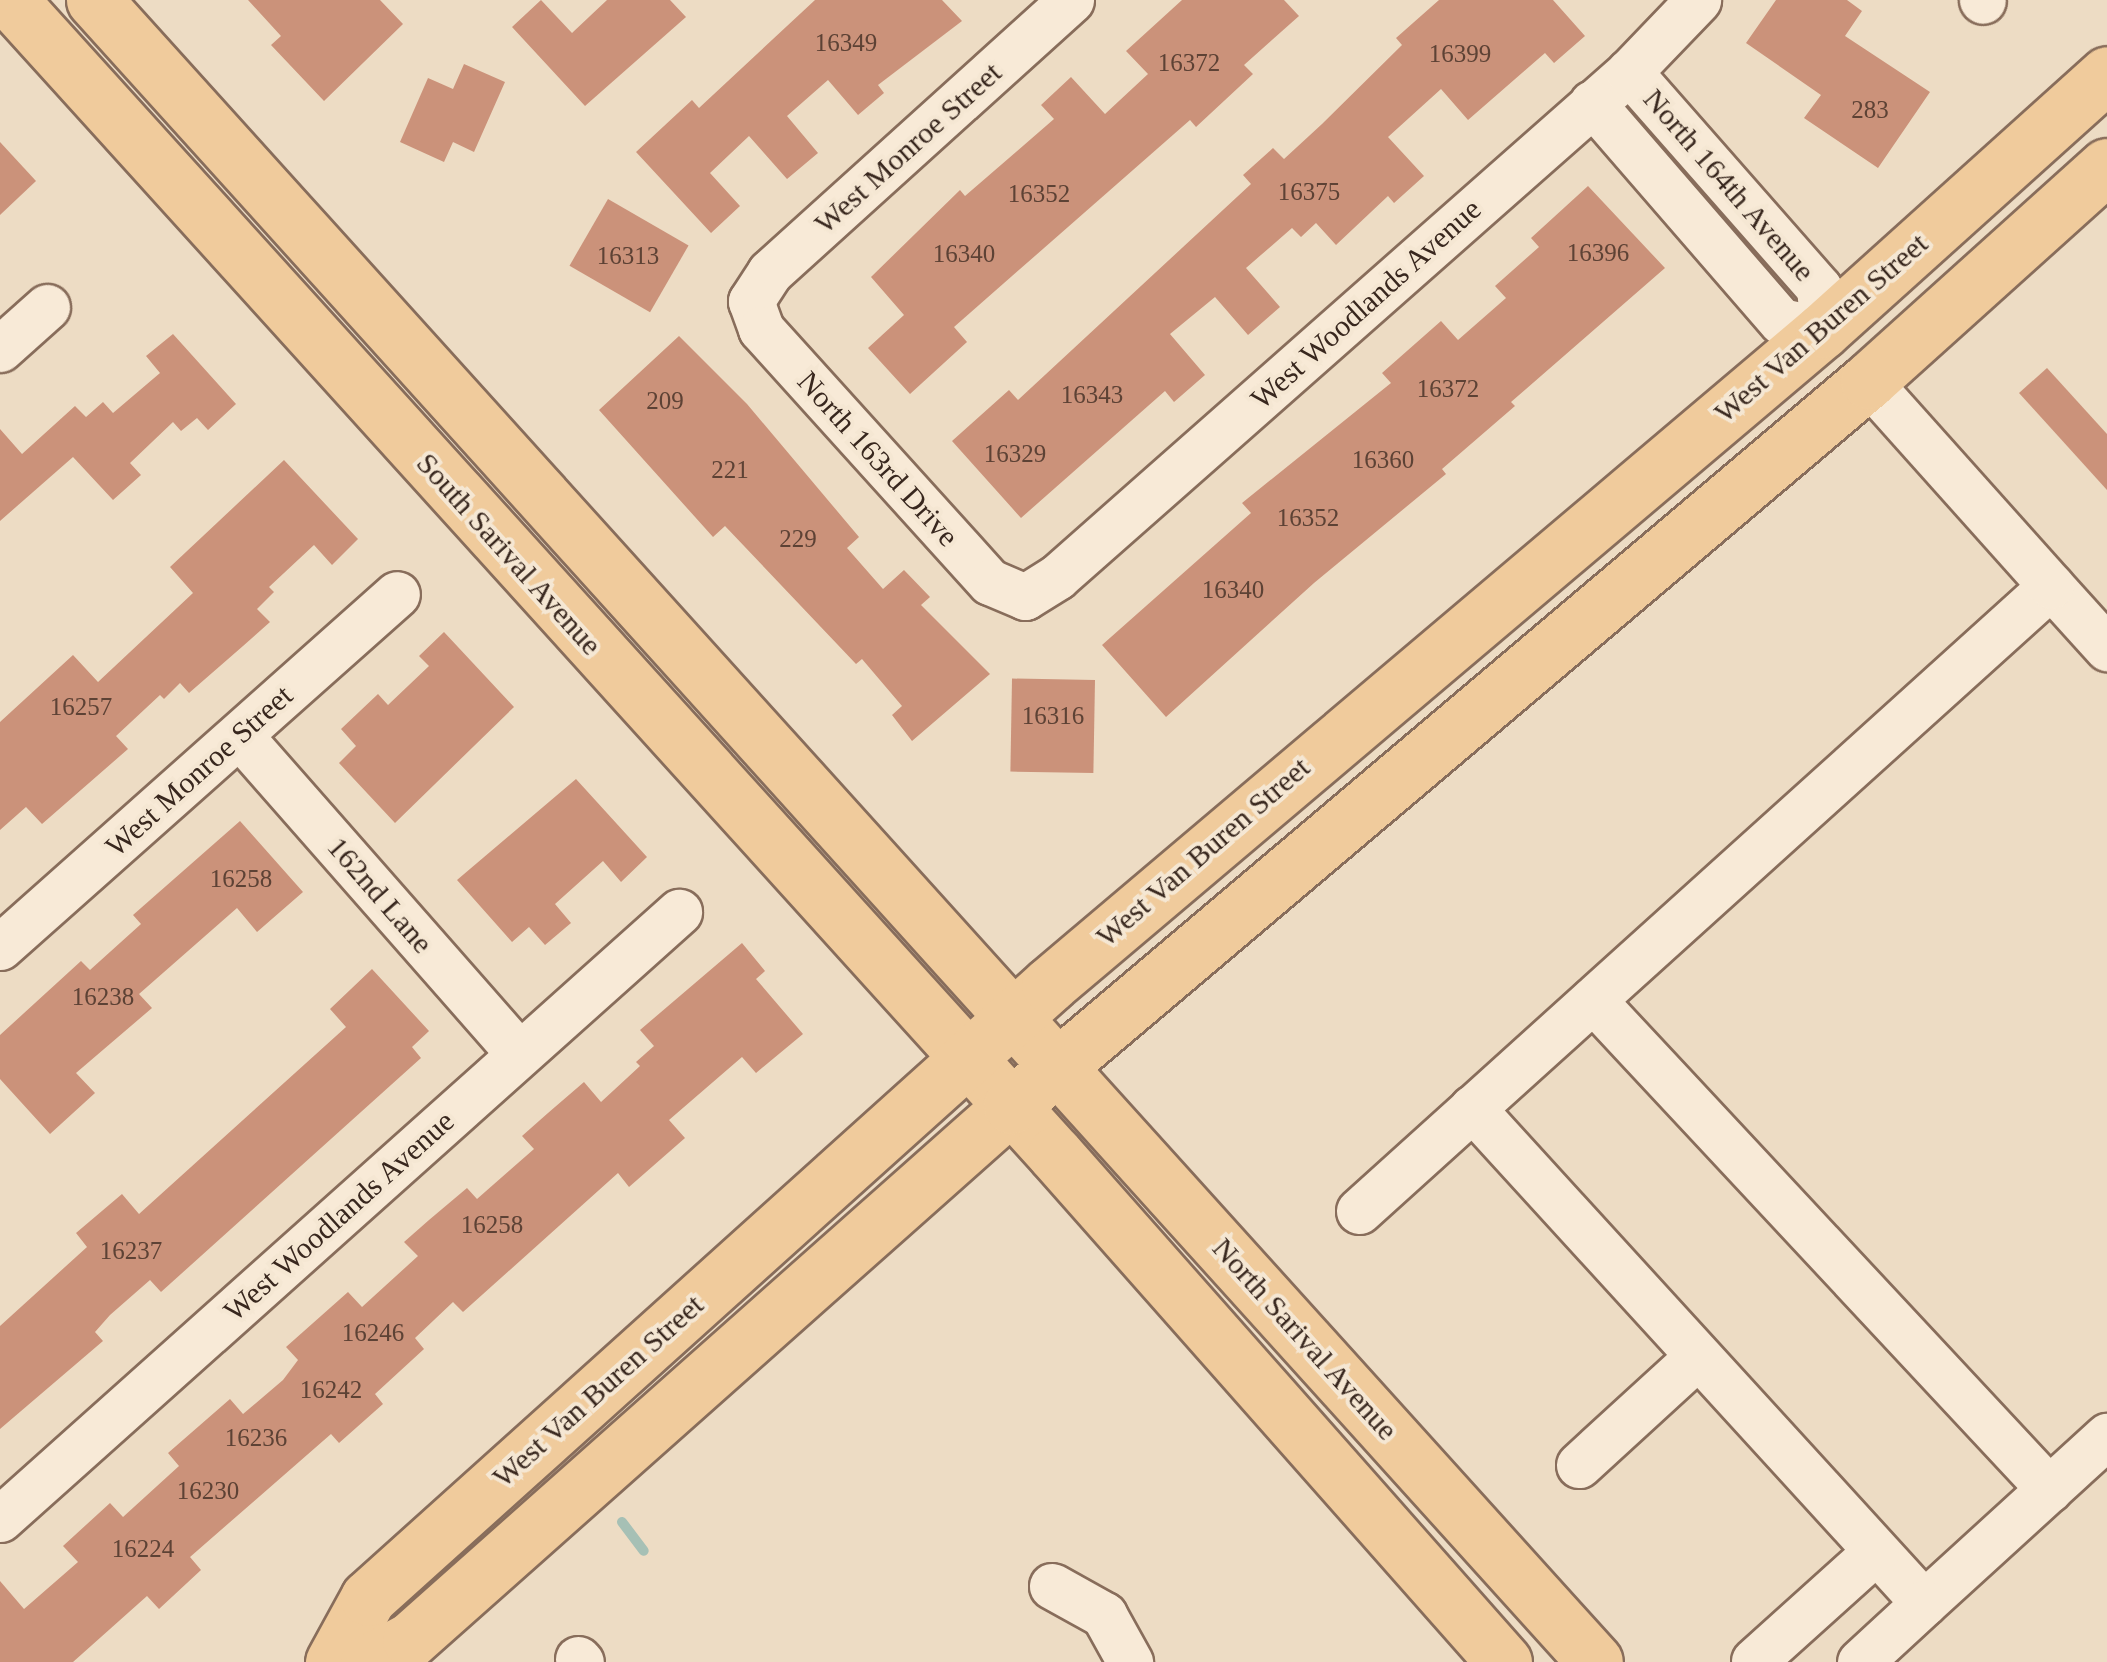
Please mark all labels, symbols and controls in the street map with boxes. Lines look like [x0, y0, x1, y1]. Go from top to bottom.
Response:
house number: 16349 [815, 28, 877, 58]
house number: 16399 [1429, 39, 1491, 69]
house number: 16372 [1158, 48, 1220, 78]
street label: West Monroe Street [807, 55, 1009, 241]
street label: North 164th Avenue [1635, 81, 1823, 289]
house number: 283 [1851, 95, 1889, 125]
house number: 16375 [1278, 177, 1340, 207]
house number: 16352 [1008, 179, 1070, 209]
street label: West Woodlands Avenue [1243, 190, 1489, 418]
street label: West Van Buren Street [1707, 225, 1935, 431]
house number: 16396 [1567, 238, 1629, 268]
house number: 16340 [933, 239, 995, 269]
house number: 16313 [597, 241, 659, 271]
street label: North 163rd Drive [790, 364, 966, 554]
house number: 16372 [1417, 374, 1479, 404]
house number: 16343 [1061, 380, 1123, 410]
house number: 209 [646, 386, 684, 416]
house number: 16329 [984, 439, 1046, 469]
street label: South Sarival Avenue [408, 445, 610, 663]
house number: 16360 [1352, 445, 1414, 475]
house number: 221 [711, 455, 749, 485]
house number: 16352 [1277, 503, 1339, 533]
house number: 229 [779, 524, 817, 554]
house number: 16340 [1202, 575, 1264, 605]
street label: West Monroe Street [98, 678, 300, 864]
house number: 16257 [50, 692, 112, 722]
house number: 16316 [1022, 701, 1084, 731]
street label: West Van Buren Street [1089, 749, 1317, 955]
street label: 162nd Lane [320, 829, 440, 961]
house number: 16258 [210, 864, 272, 894]
house number: 16238 [72, 982, 134, 1012]
street label: West Woodlands Avenue [216, 1102, 462, 1330]
house number: 16258 [461, 1210, 523, 1240]
street label: North Sarival Avenue [1204, 1230, 1406, 1448]
house number: 16237 [100, 1236, 162, 1266]
street label: West Van Buren Street [485, 1287, 711, 1495]
house number: 16246 [342, 1318, 404, 1348]
house number: 16242 [300, 1375, 362, 1405]
house number: 16236 [225, 1423, 287, 1453]
house number: 16230 [177, 1476, 239, 1506]
house number: 16224 [112, 1534, 174, 1564]

